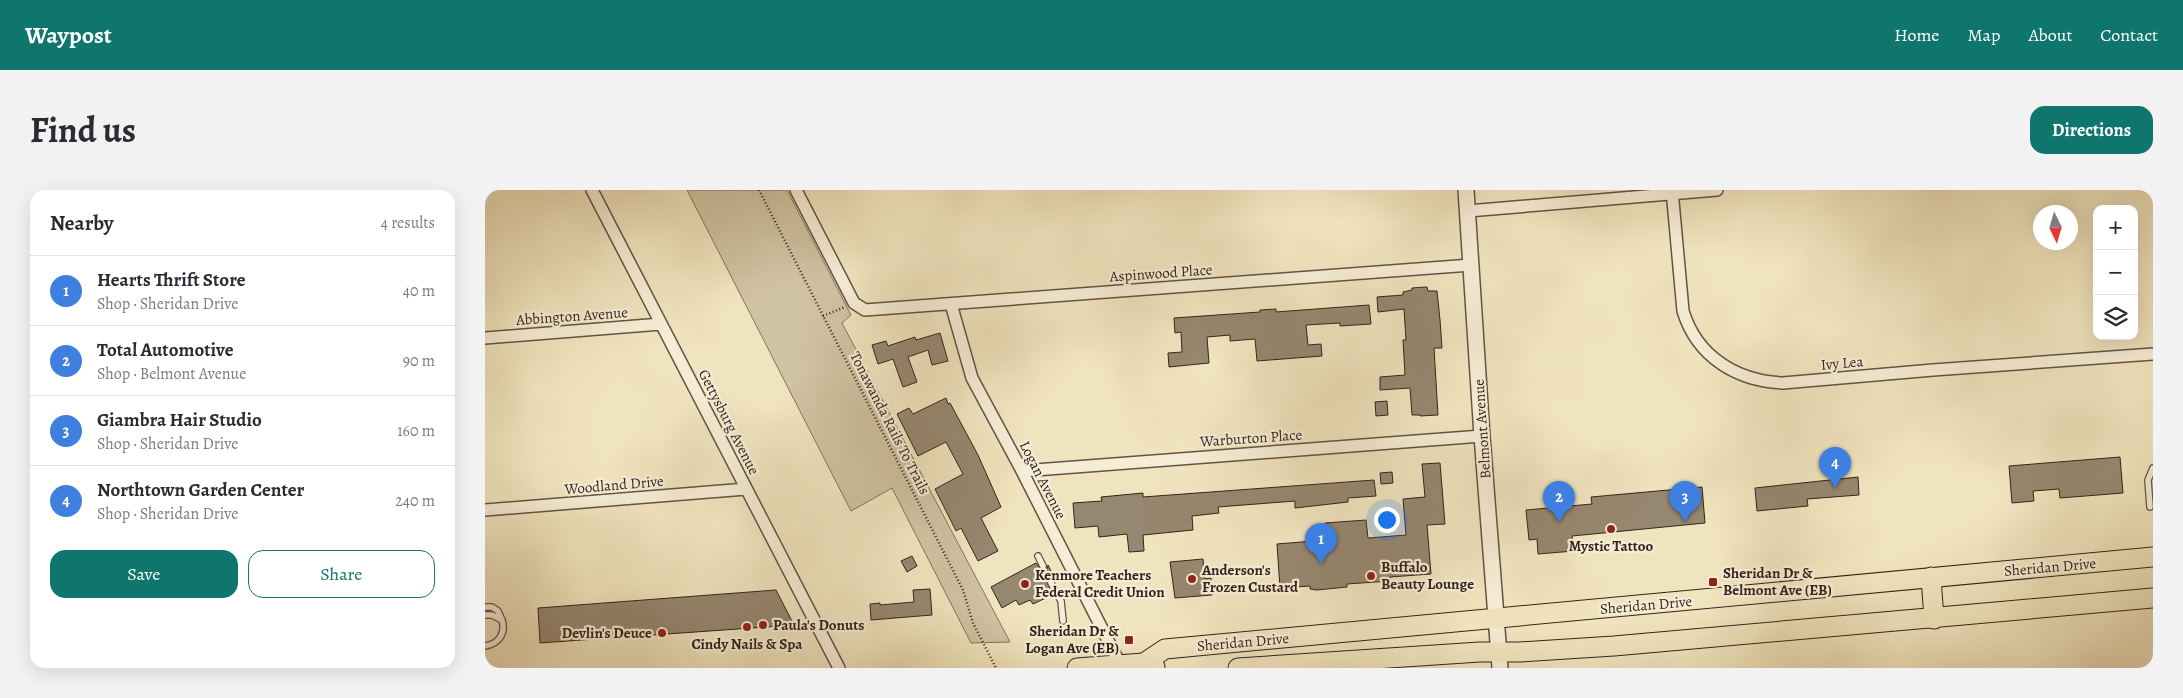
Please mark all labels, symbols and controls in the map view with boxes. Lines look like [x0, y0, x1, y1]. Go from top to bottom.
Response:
text: Waypost [25, 19, 112, 51]
text: Home [1894, 23, 1939, 47]
text: Map [1967, 23, 2000, 47]
text: About [2028, 23, 2072, 47]
text: Contact [2100, 23, 2158, 47]
text: Find us [30, 106, 136, 154]
button: Directions [2030, 106, 2153, 154]
north arrow [2033, 205, 2078, 250]
map controls [2093, 205, 2138, 340]
button: + [2093, 205, 2138, 250]
text: Nearby [50, 209, 113, 237]
text: 4 results [381, 212, 435, 234]
button: − [2093, 250, 2138, 295]
street label: Aspinwood Place [1108, 259, 1213, 287]
text: Hearts Thrift Store [97, 267, 246, 293]
text: 1 [63, 280, 69, 302]
text: 40 m [403, 280, 435, 302]
text: Shop · Sheridan Drive [97, 293, 238, 315]
button: layers [2093, 295, 2138, 340]
street label: Abbington Avenue [514, 302, 629, 330]
text: Total Automotive [97, 337, 233, 363]
street label: Tonawanda Rails To Trails [845, 348, 935, 498]
text: 2 [62, 350, 70, 372]
text: 90 m [403, 350, 435, 372]
street label: Ivy Lea [1820, 351, 1864, 375]
text: Shop · Belmont Avenue [97, 363, 246, 385]
street label: Gettysburg Avenue [694, 366, 764, 478]
street label: Belmont Avenue [1469, 378, 1495, 480]
text: Giambra Hair Studio [97, 407, 262, 433]
text: 3 [63, 420, 69, 442]
text: 160 m [397, 420, 435, 442]
street label: Warburton Place [1198, 424, 1303, 452]
text: Shop · Sheridan Drive [97, 433, 238, 455]
street label: Logan Avenue [1015, 437, 1071, 523]
pin: 4 [1819, 447, 1851, 488]
street label: Woodland Drive [563, 471, 665, 499]
text: Northtown Garden Center [97, 477, 304, 503]
pin: 2 [1543, 481, 1575, 522]
pin: 3 [1669, 481, 1701, 522]
text: 4 [62, 490, 70, 512]
text: 240 m [395, 490, 435, 512]
text: Shop · Sheridan Drive [97, 503, 238, 525]
your location [1374, 507, 1400, 533]
pin: 1 [1305, 523, 1337, 564]
marker: Mystic Tattoo [1605, 523, 1617, 535]
place label: Mystic Tattoo [1569, 536, 1654, 556]
button: Save [50, 550, 238, 598]
button: Share [248, 550, 435, 598]
street label: Sheridan Drive [2003, 553, 2097, 581]
place label: Buffalo Beauty Lounge [1381, 557, 1474, 594]
place label: Anderson's Frozen Custard [1201, 560, 1299, 597]
place label: Sheridan Dr & Belmont Ave (EB) [1723, 563, 1832, 600]
place label: Kenmore Teachers Federal Credit Union [1035, 565, 1165, 602]
marker: Buffalo Beauty Lounge [1365, 570, 1377, 582]
marker: Anderson's Frozen Custard [1186, 573, 1198, 585]
marker: Sheridan Dr & Belmont Ave (EB) [1707, 576, 1719, 588]
marker: Kenmore Teachers Federal Credit Union [1019, 578, 1031, 590]
street label: Sheridan Drive [1599, 591, 1693, 619]
place label: Paula's Donuts [773, 615, 864, 635]
marker: Paula's Donuts [757, 619, 769, 631]
marker: Cindy Nails & Spa [741, 621, 753, 633]
place label: Sheridan Dr & Logan Ave (EB) [1025, 621, 1119, 658]
place label: Devlin's Deuce [562, 623, 652, 643]
marker: Devlin's Deuce [656, 627, 668, 639]
street label: Sheridan Drive [1196, 628, 1290, 656]
place label: Cindy Nails & Spa [691, 634, 803, 654]
marker: Sheridan Dr & Logan Ave (EB) [1123, 634, 1135, 646]

